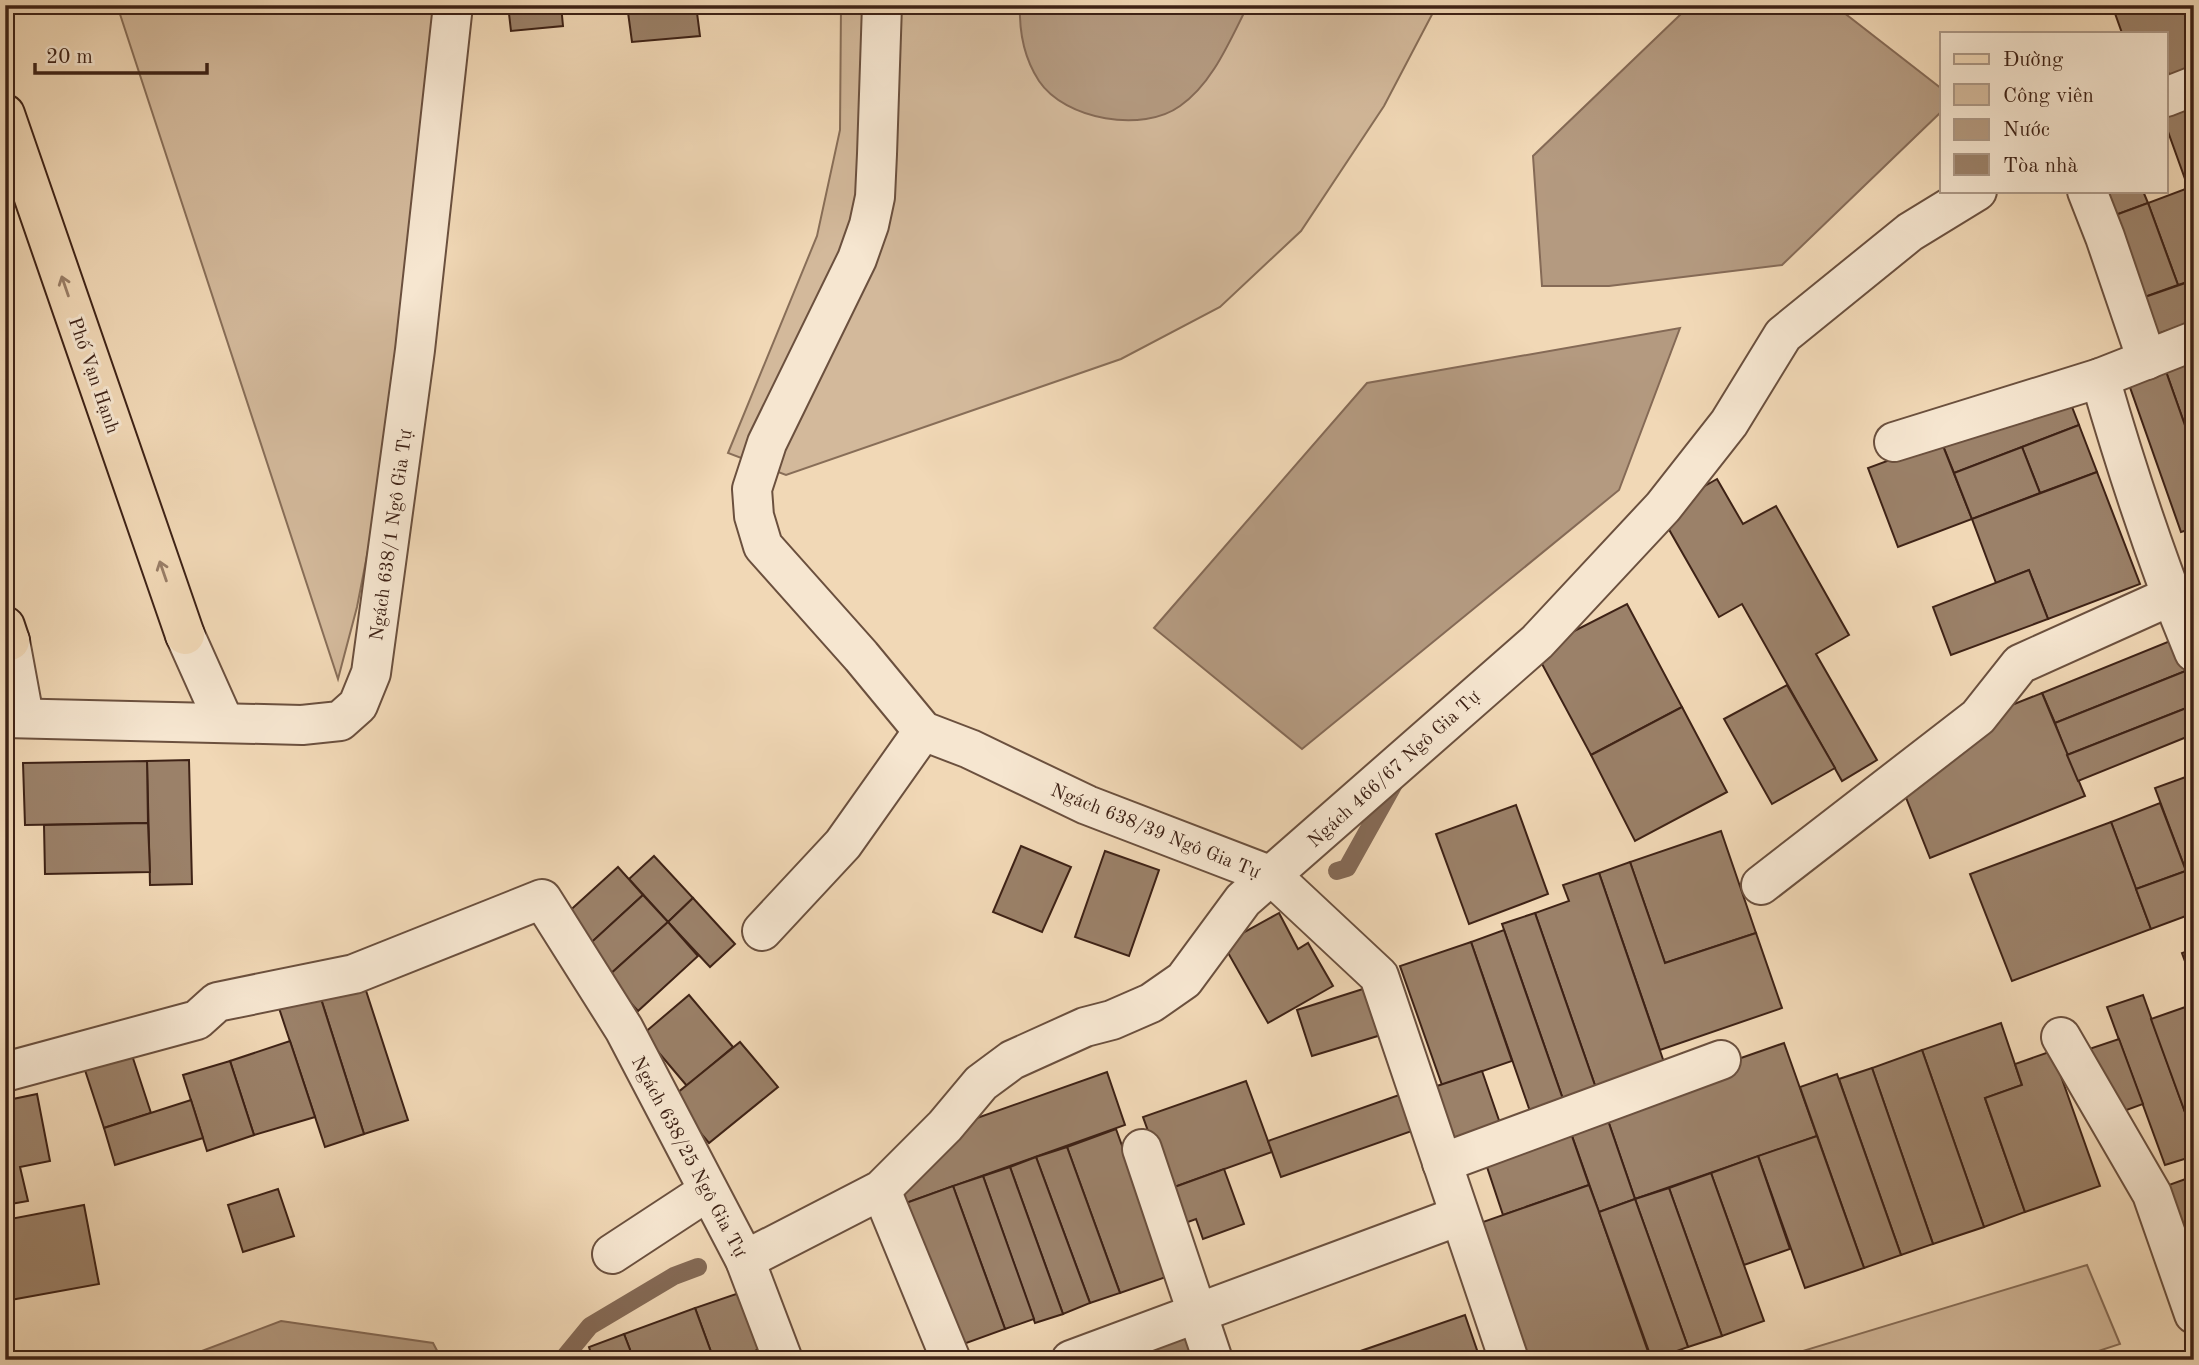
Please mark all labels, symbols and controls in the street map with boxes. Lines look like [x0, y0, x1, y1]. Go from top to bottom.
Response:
scale bar [35, 32, 206, 76]
legend [1940, 32, 2168, 192]
text: 20 m [46, 47, 93, 68]
text: Đường [2003, 50, 2064, 71]
text: Công viên [2003, 86, 2094, 107]
text: Nước [2003, 120, 2050, 141]
text: Tòa nhà [2003, 156, 2078, 177]
one-way arrow [58, 276, 70, 298]
street label: Phố Vạn Hạnh [64, 315, 122, 436]
street label: Ngách 638/1 Ngô Gia Tự [368, 428, 417, 642]
one-way arrow [156, 560, 169, 582]
street label: Ngách 466/67 Ngô Gia Tự [1305, 687, 1485, 852]
street label: Ngách 638/39 Ngô Gia Tự [1048, 782, 1263, 883]
street label: Ngách 638/25 Ngô Gia Tự [627, 1054, 749, 1261]

